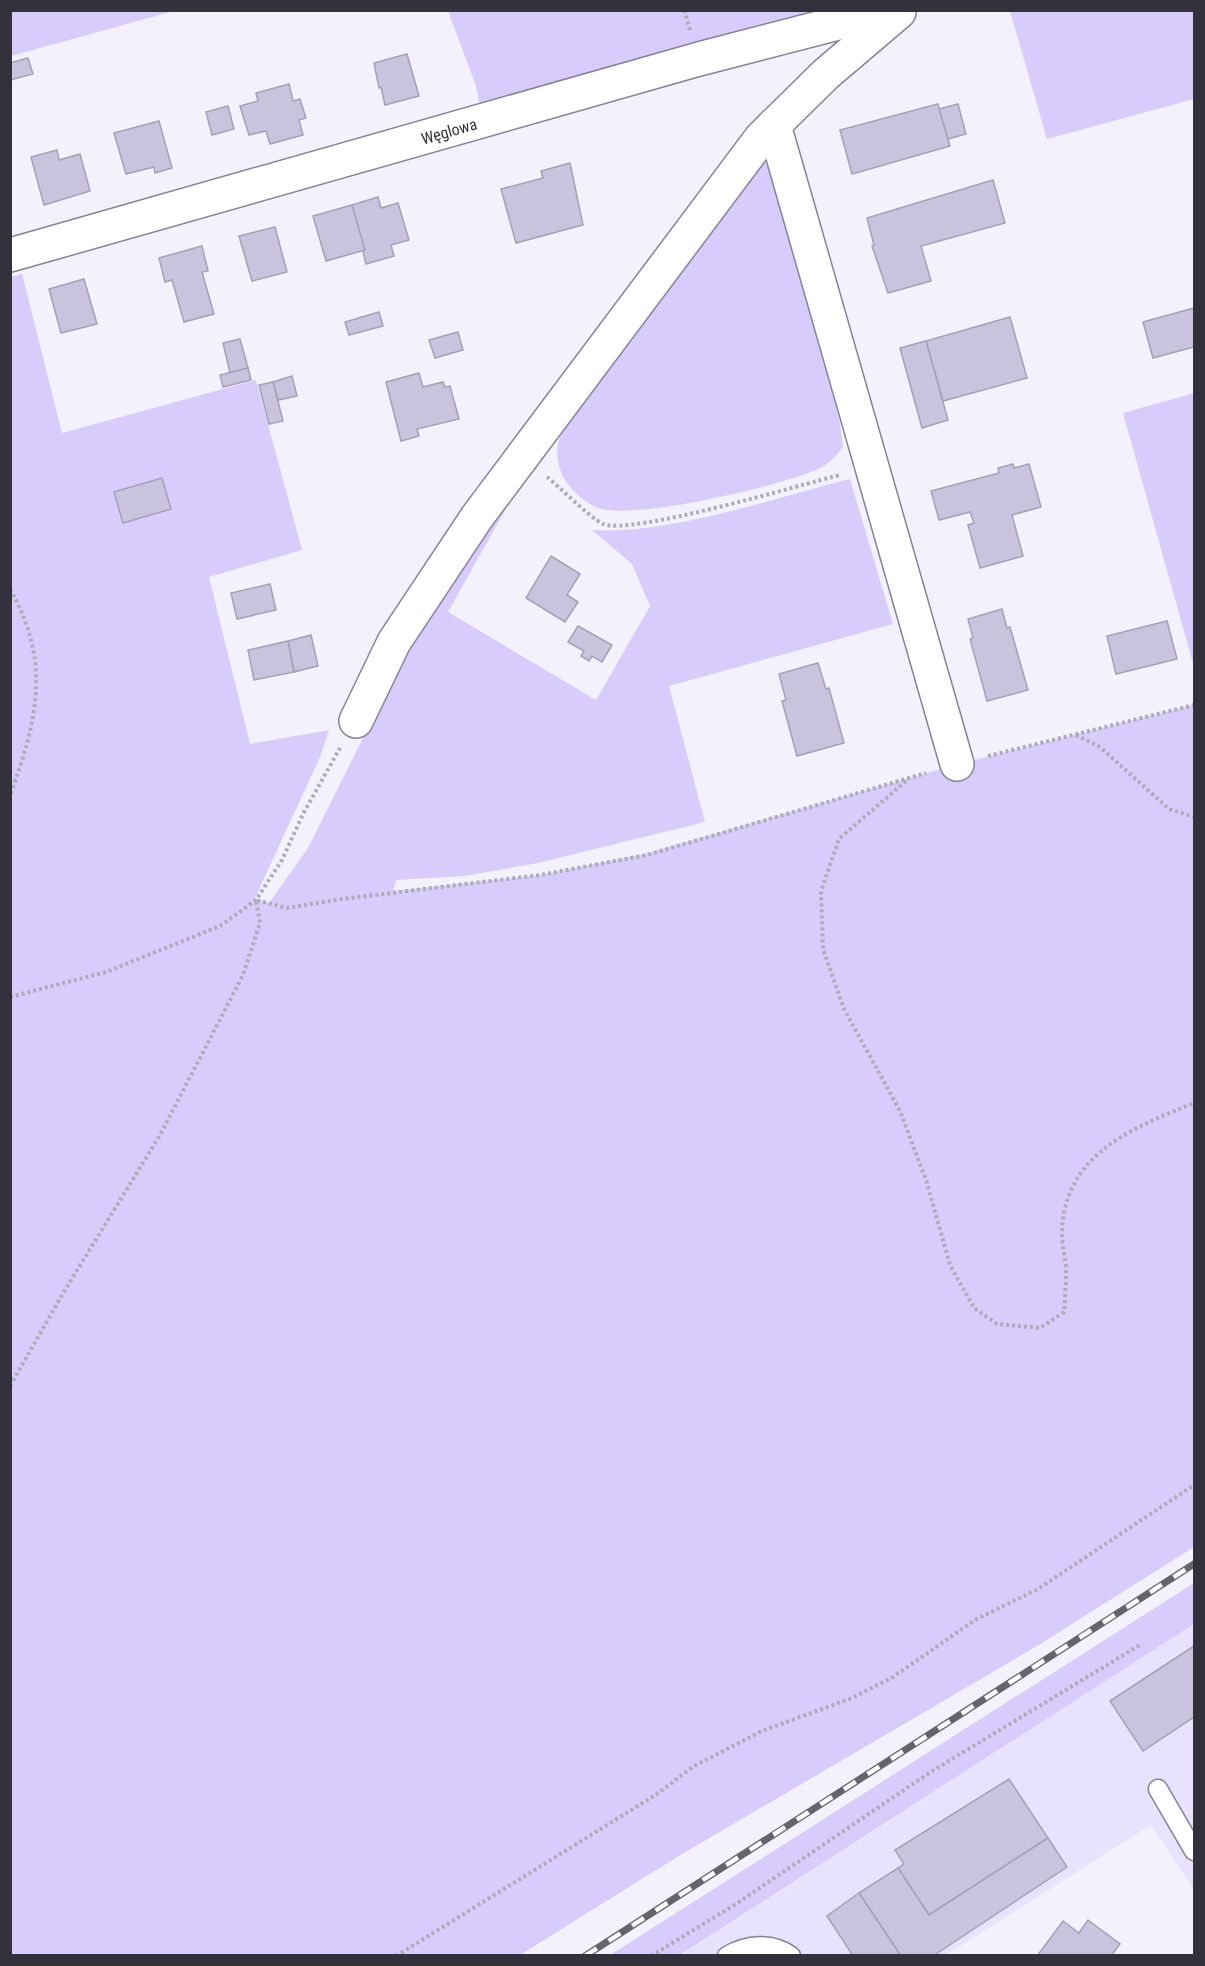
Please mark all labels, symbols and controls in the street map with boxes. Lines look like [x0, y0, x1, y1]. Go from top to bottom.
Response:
street label: Węglowa [419, 114, 479, 148]

